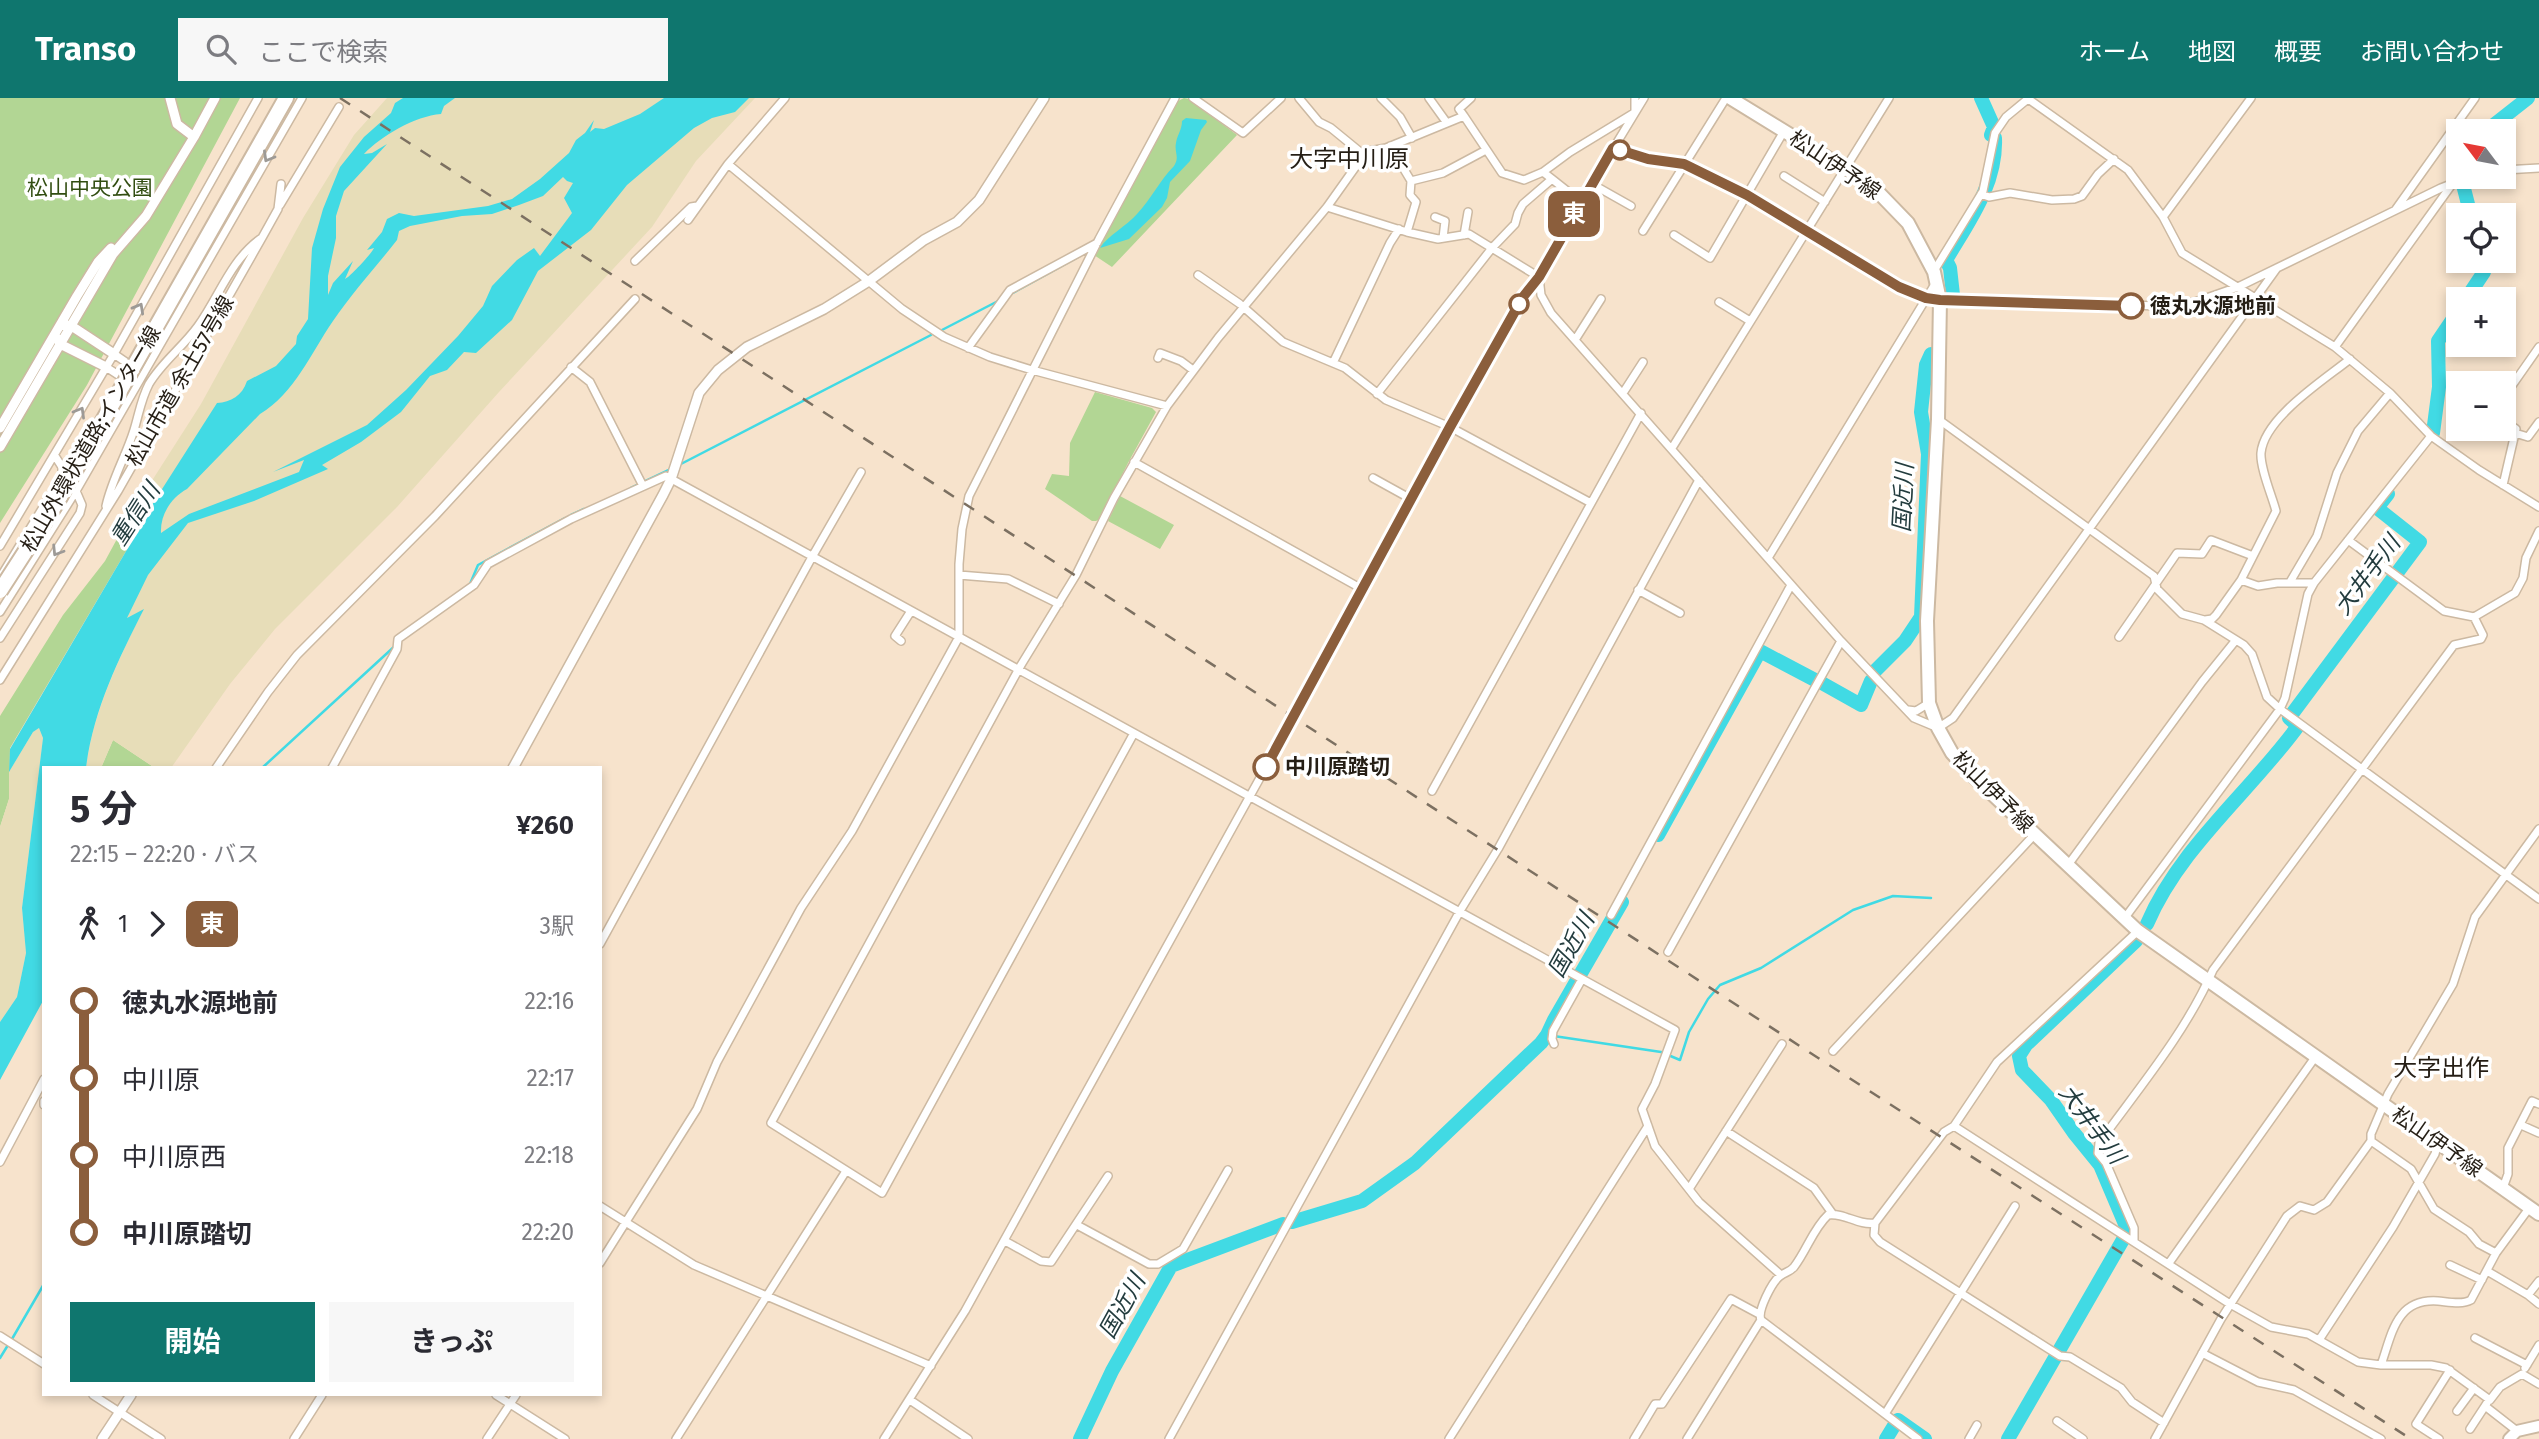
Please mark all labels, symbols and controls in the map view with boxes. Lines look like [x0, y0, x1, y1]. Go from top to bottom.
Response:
search box [178, 18, 668, 81]
text: Transo [35, 29, 136, 69]
icon: search [202, 30, 240, 68]
text: ここで検索 [258, 37, 388, 68]
text: ホーム [2079, 38, 2150, 66]
text: 地図 [2188, 38, 2236, 66]
text: 概要 [2274, 38, 2322, 66]
text: お問い合わせ [2360, 38, 2504, 66]
north arrow [2446, 119, 2516, 189]
map controls [2446, 119, 2516, 441]
street label: 松山伊予線 [1784, 125, 1886, 205]
unlabelled marker [1610, 140, 1630, 160]
district label: 大字中川原 [1289, 145, 1409, 173]
one-way arrow [264, 150, 277, 163]
park label: 松山中央公園 [27, 175, 153, 201]
line badge: 東 [1551, 191, 1597, 237]
text: 東 [1562, 200, 1586, 228]
button: locate [2446, 203, 2516, 273]
button: + [2446, 287, 2516, 357]
street label: 松山市道 余土57号線 [121, 291, 239, 471]
marker: 徳丸水源地前 [2118, 293, 2144, 319]
place label: 徳丸水源地前 [2150, 293, 2276, 319]
unlabelled marker [1509, 294, 1529, 314]
one-way arrow [131, 303, 144, 315]
street label: 松山外環状道路;インター線 [15, 321, 167, 557]
button: − [2446, 371, 2516, 441]
one-way arrow [72, 406, 85, 419]
water label: 国近川 [1887, 460, 1919, 533]
water label: 重信川 [104, 475, 167, 551]
water label: 大井手川 [2328, 527, 2408, 620]
one-way arrow [52, 543, 65, 556]
street label: 松山伊予線 [1947, 746, 2039, 838]
marker: 中川原踏切 [1253, 754, 1279, 780]
place label: 中川原踏切 [1285, 754, 1390, 780]
text: 5 分 [70, 786, 137, 832]
text: ¥260 [516, 810, 574, 841]
text: 22:15 – 22:20 · バス [70, 840, 259, 868]
icon: walk [70, 905, 108, 943]
icon: forward [138, 905, 176, 943]
water label: 国近川 [1542, 905, 1601, 982]
text: 1 [118, 910, 128, 938]
text: 東 [200, 910, 224, 938]
text: 3駅 [540, 912, 574, 940]
text: 22:16 [524, 987, 574, 1015]
text: 徳丸水源地前 [122, 988, 278, 1019]
district label: 大字出作 [2393, 1054, 2489, 1082]
text: 22:17 [526, 1064, 574, 1092]
text: 中川原 [122, 1065, 200, 1096]
water label: 大井手川 [2053, 1079, 2133, 1172]
street label: 松山伊予線 [2387, 1101, 2487, 1183]
text: 22:18 [524, 1141, 574, 1169]
text: 中川原西 [122, 1142, 226, 1173]
text: 22:20 [521, 1218, 574, 1246]
text: 中川原踏切 [122, 1219, 252, 1250]
water label: 国近川 [1093, 1266, 1152, 1343]
button: 開始 [70, 1302, 315, 1382]
button: きっぷ [329, 1302, 574, 1382]

